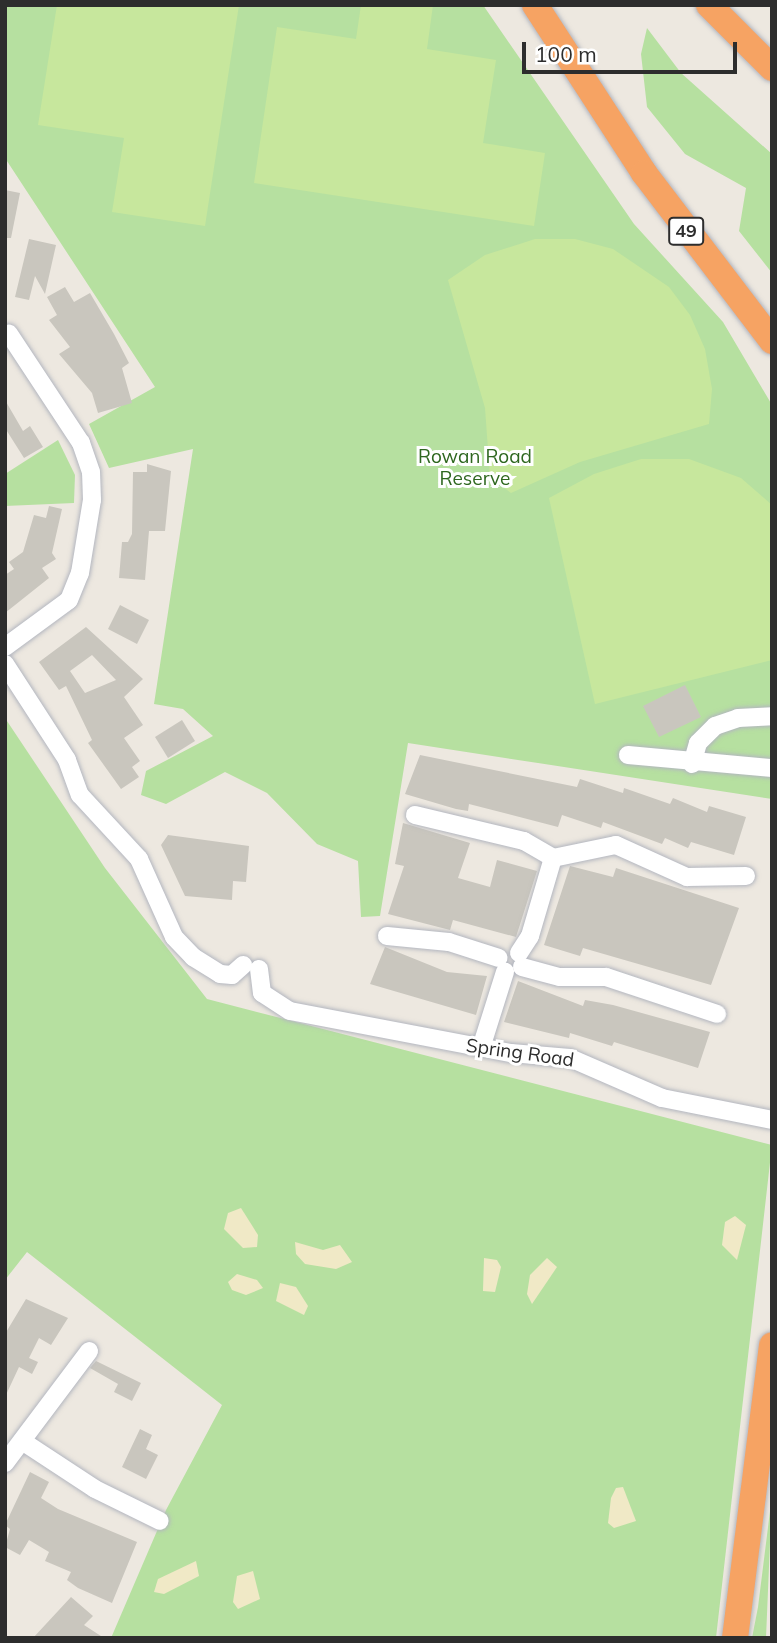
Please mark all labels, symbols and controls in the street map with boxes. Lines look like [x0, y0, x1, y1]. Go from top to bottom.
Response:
scale bar [525, 28, 740, 72]
text: 100 m [535, 41, 597, 67]
road number: 49 [667, 216, 705, 246]
park label: Rowan Road Reserve [418, 446, 532, 490]
street label: Spring Road [465, 1034, 575, 1072]

